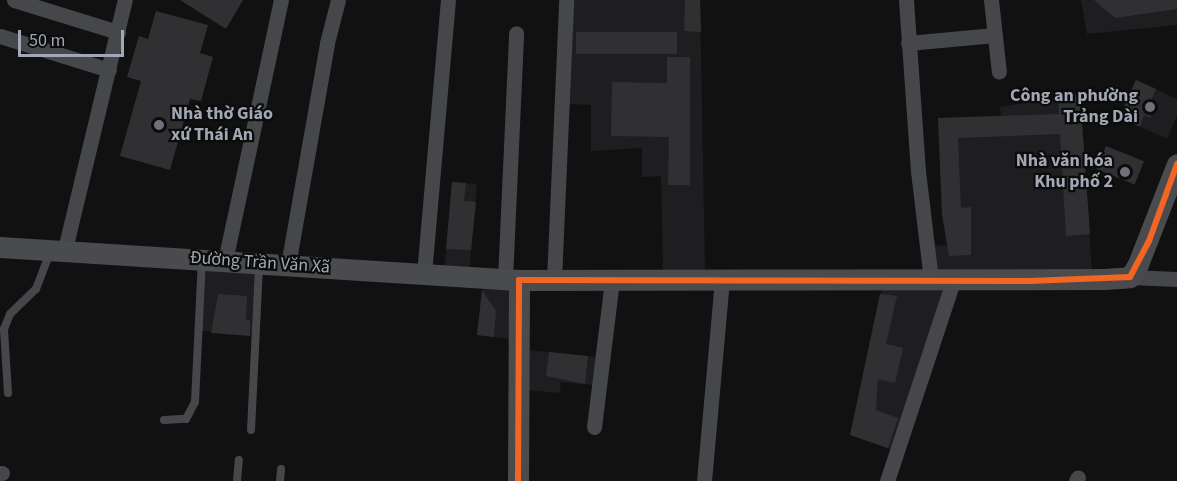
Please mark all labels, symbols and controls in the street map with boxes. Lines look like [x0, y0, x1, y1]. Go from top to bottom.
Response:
scale bar [21, 18, 128, 56]
text: 50 m [29, 28, 65, 53]
place label: Công an phường Trảng Dài [1010, 86, 1138, 128]
marker: Công an phường Trảng Dài [1143, 100, 1157, 114]
place label: Nhà thờ Giáo xứ Thái An [171, 104, 273, 146]
marker: Nhà thờ Giáo xứ Thái An [152, 118, 166, 132]
place label: Nhà văn hóa Khu phố 2 [1016, 151, 1113, 194]
marker: Nhà văn hóa Khu phố 2 [1118, 165, 1132, 179]
street label: Đường Trần Văn Xã [189, 247, 331, 279]

